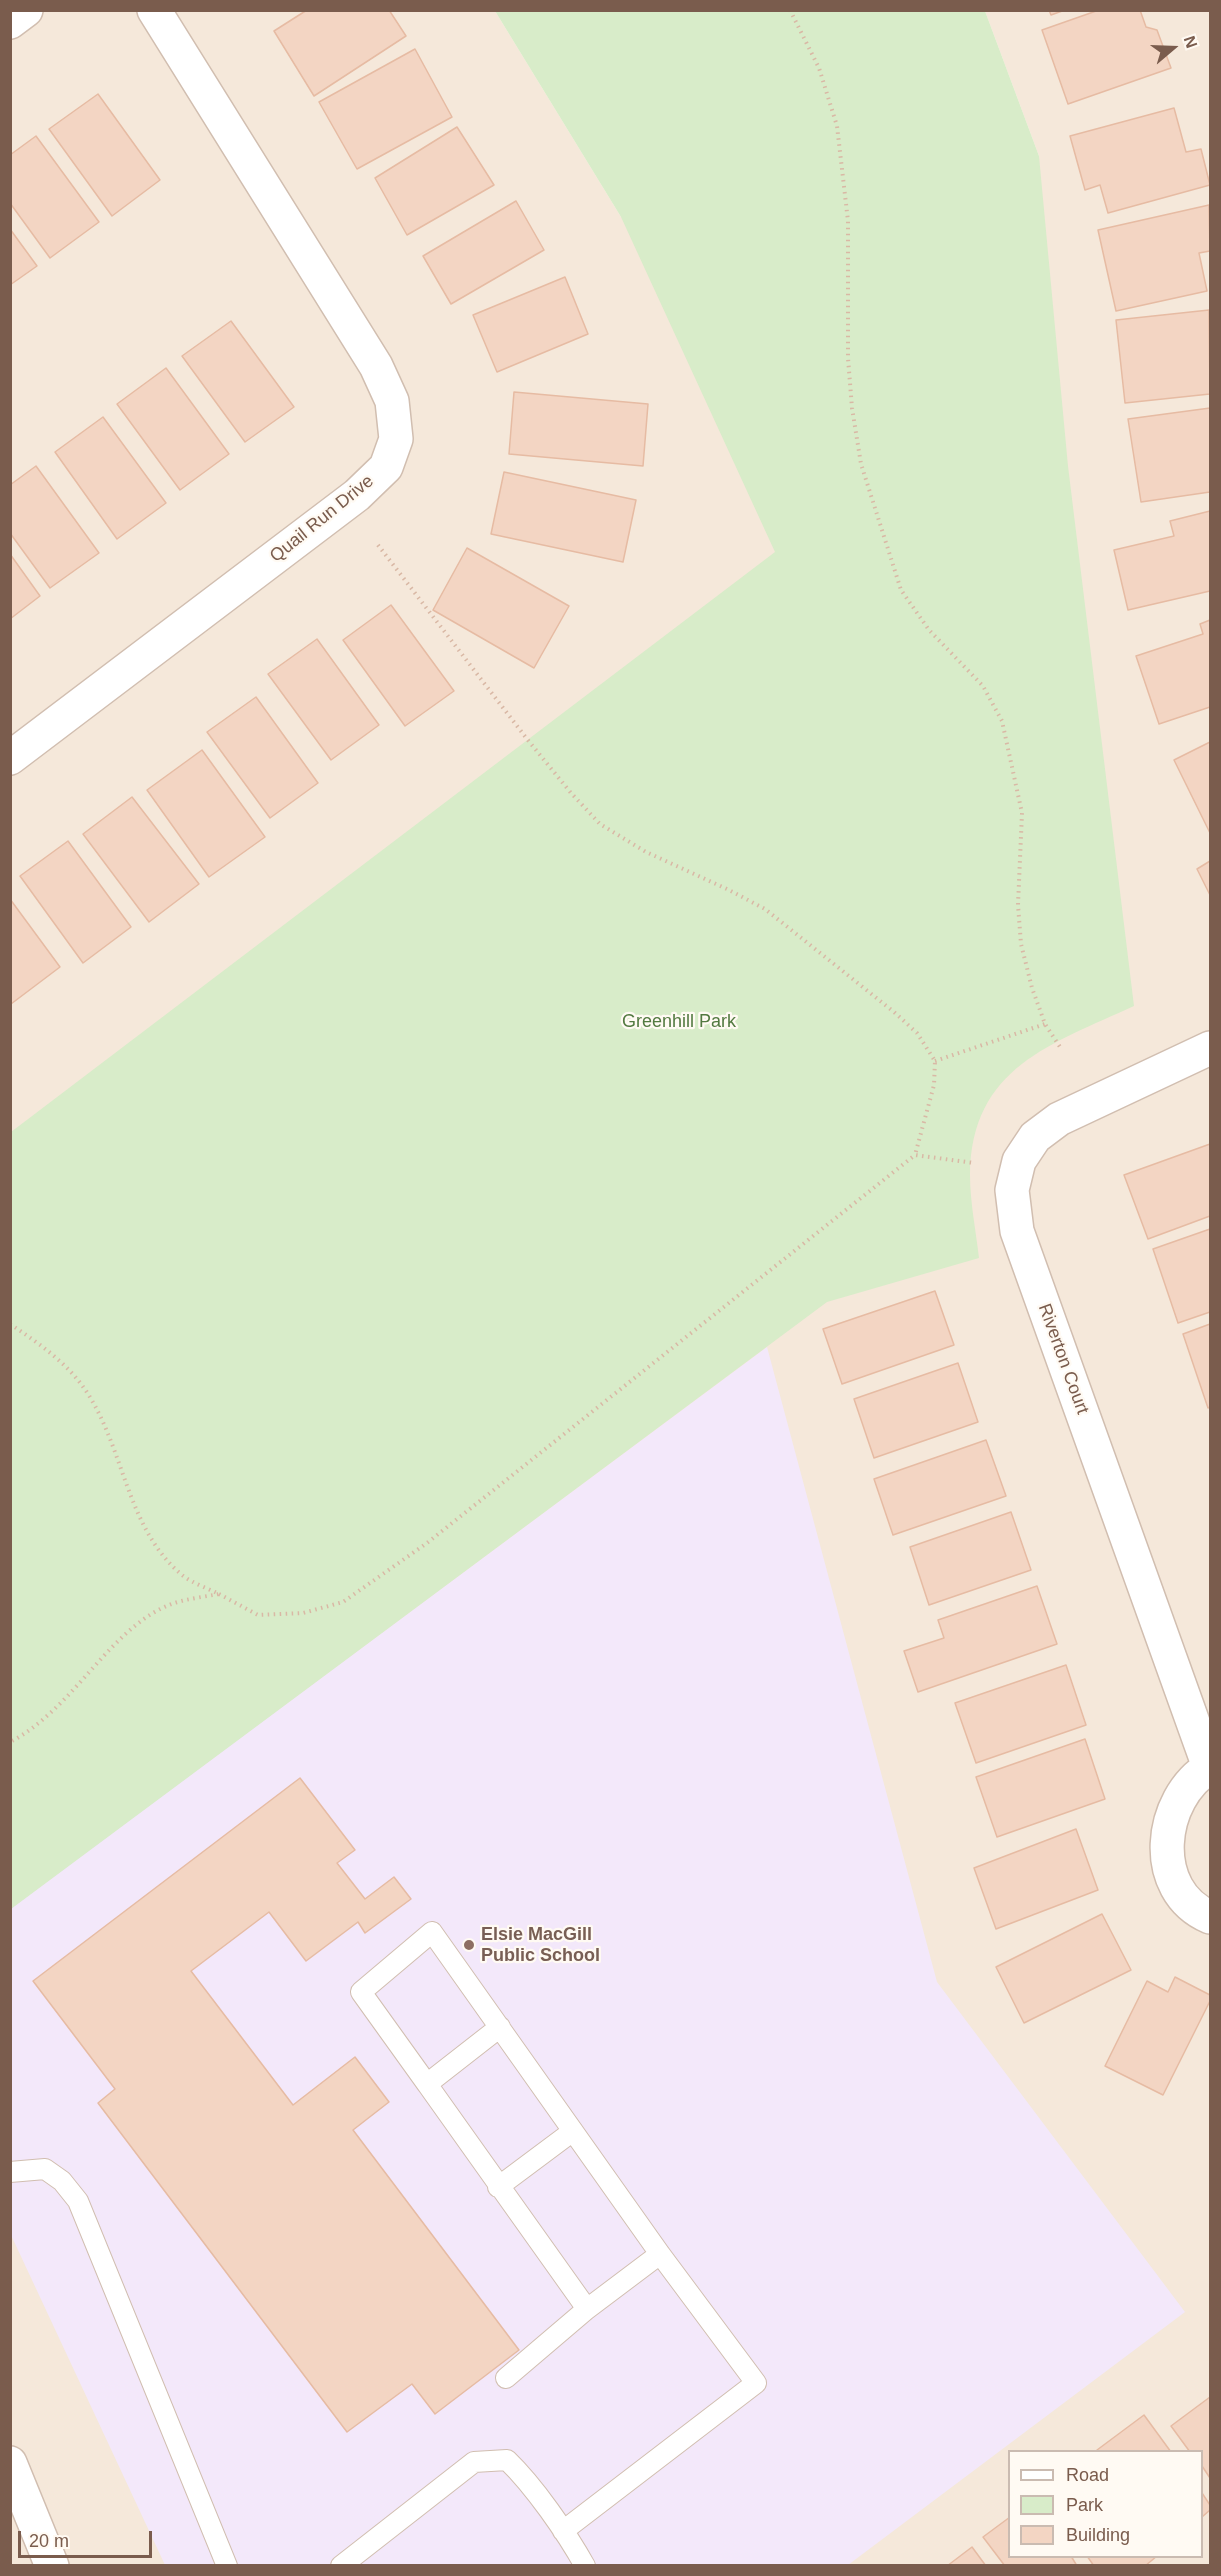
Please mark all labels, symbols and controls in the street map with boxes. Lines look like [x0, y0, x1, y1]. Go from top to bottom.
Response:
north arrow [1143, 18, 1203, 78]
text: N [1181, 34, 1200, 50]
street label: Quail Run Drive [266, 471, 378, 567]
park label: Greenhill Park [622, 1011, 736, 1033]
street label: Riverton Court [1033, 1301, 1093, 1417]
place label: Elsie MacGill Public School [481, 1924, 600, 1966]
marker: Elsie MacGill Public School [462, 1938, 476, 1952]
legend [1008, 2450, 1203, 2558]
text: Road [1066, 2465, 1109, 2485]
text: Park [1066, 2495, 1103, 2515]
scale bar [21, 2519, 154, 2557]
text: Building [1066, 2525, 1130, 2545]
text: 20 m [29, 2531, 69, 2551]

